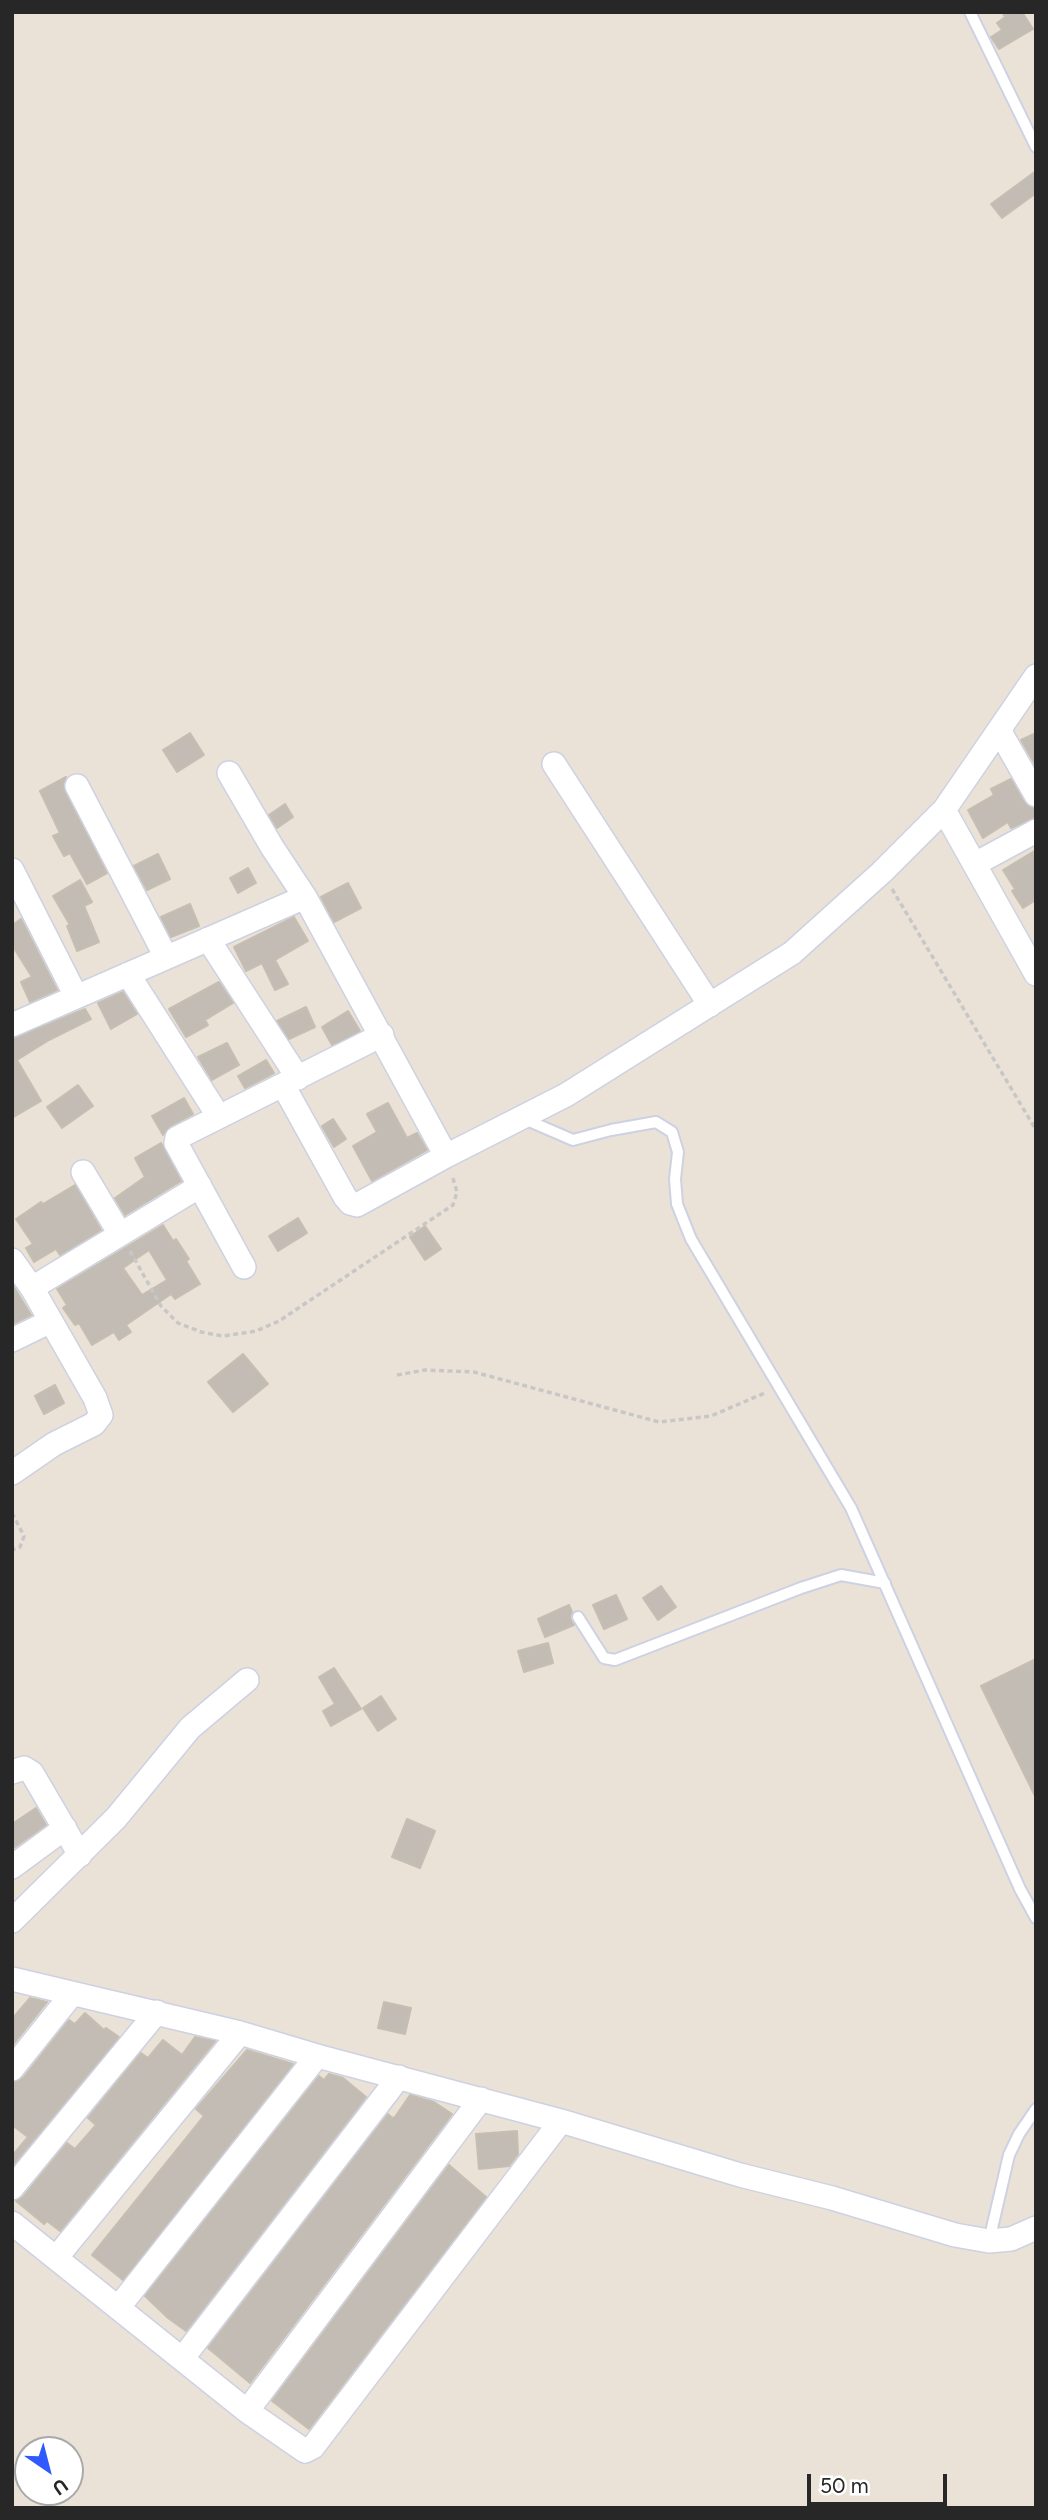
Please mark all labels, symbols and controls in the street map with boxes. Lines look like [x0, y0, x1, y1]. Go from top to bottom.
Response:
north arrow [14, 2436, 84, 2506]
scale bar [810, 2460, 950, 2504]
text: 50 m [820, 2473, 869, 2498]
text: U [48, 2474, 72, 2500]

